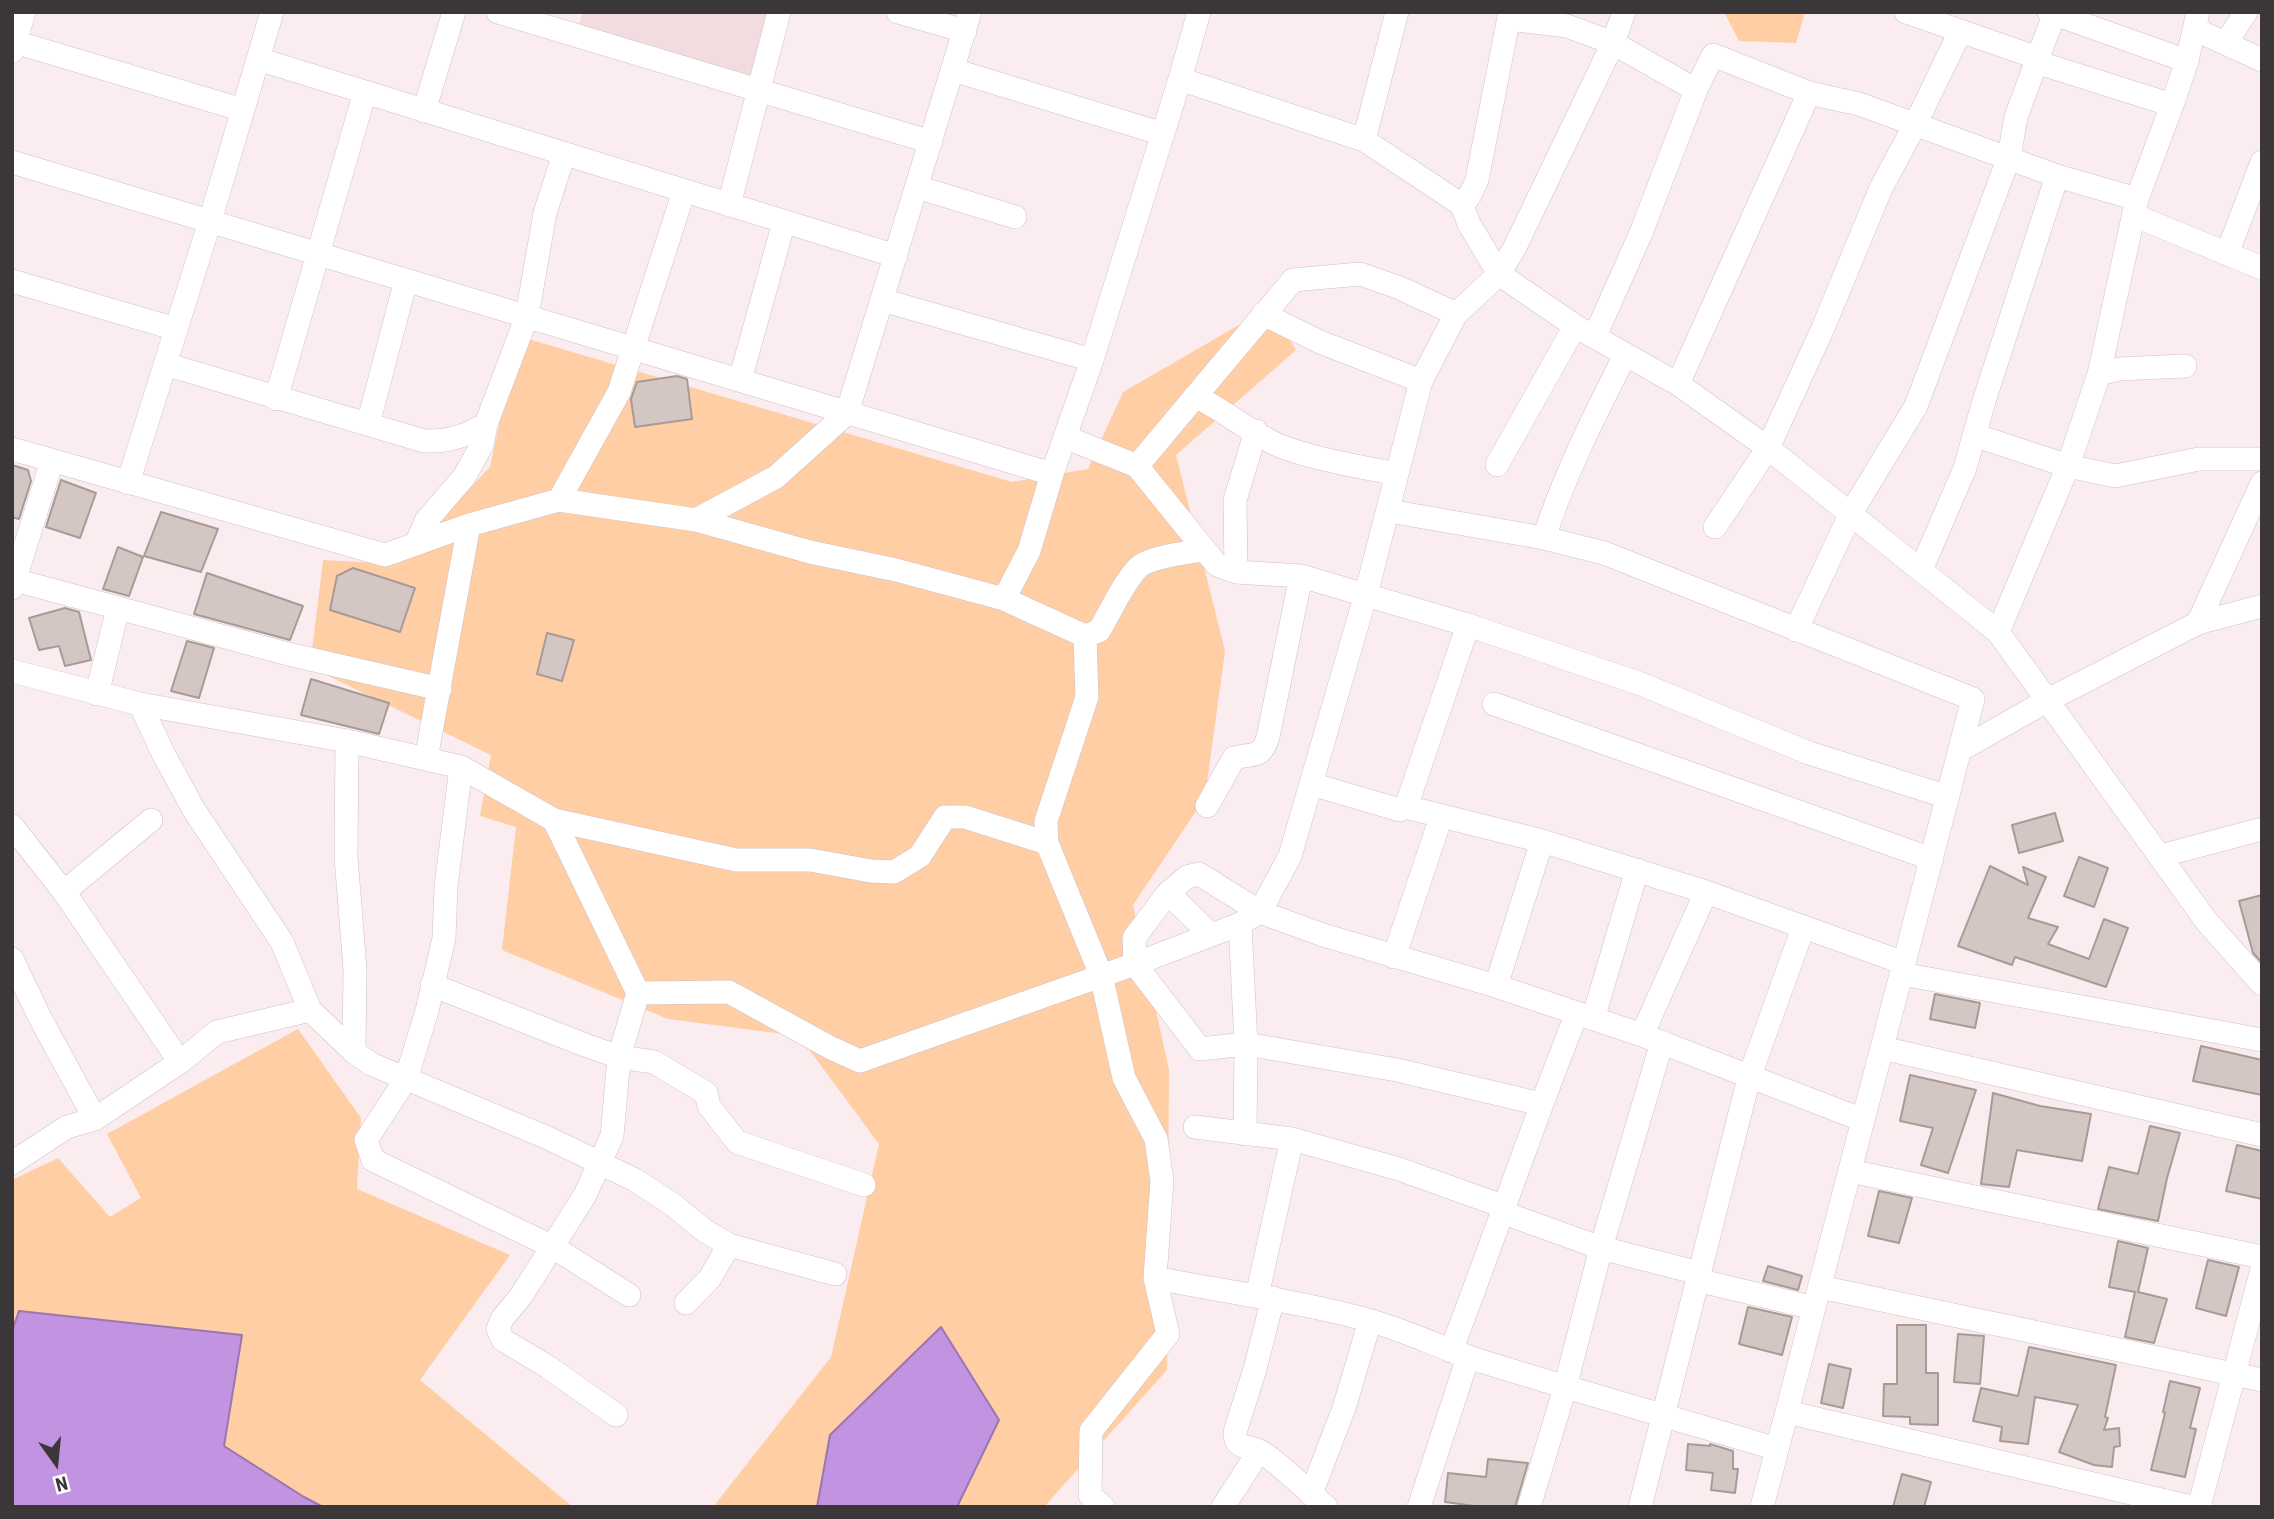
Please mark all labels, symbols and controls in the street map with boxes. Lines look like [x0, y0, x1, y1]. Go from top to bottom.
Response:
north arrow [21, 1428, 91, 1498]
text: N [53, 1471, 70, 1496]

